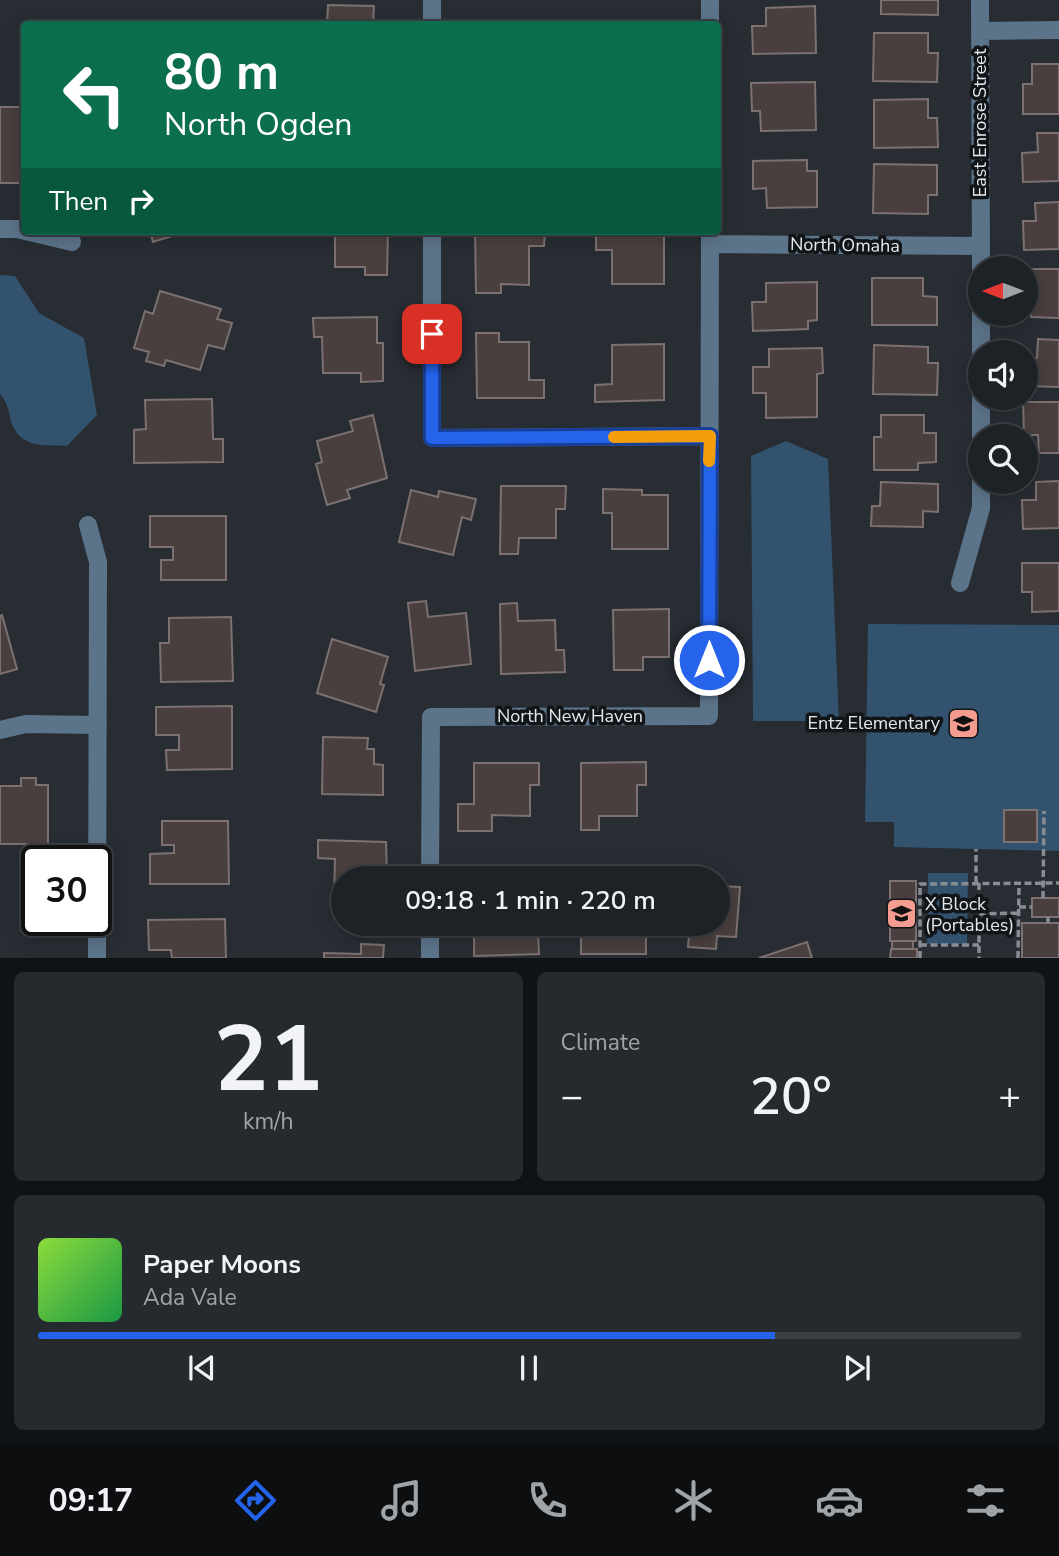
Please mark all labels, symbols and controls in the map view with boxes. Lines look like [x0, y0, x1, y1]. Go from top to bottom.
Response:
text: 80 m [164, 39, 279, 106]
street label: East Enrose Street [968, 48, 992, 197]
icon: left [49, 49, 140, 140]
text: North Ogden [164, 103, 353, 146]
icon: right [122, 182, 160, 220]
text: Then [49, 184, 108, 219]
street label: North Omaha [790, 232, 900, 258]
north arrow [968, 256, 1038, 326]
map controls [968, 256, 1038, 494]
pin [402, 304, 462, 364]
icon: arrive [413, 315, 451, 353]
button: sound [968, 340, 1038, 410]
button: search [968, 424, 1038, 494]
position arrow [672, 623, 746, 697]
street label: North New Haven [497, 704, 643, 728]
school or university icon: Entz Elementary [946, 706, 980, 740]
place label: Entz Elementary [807, 711, 941, 735]
speed limit sign: 30 [21, 845, 112, 936]
text: 09:18 · 1 min · 220 m [405, 883, 656, 918]
place label: X Block (Portables) [925, 892, 1014, 937]
school or university icon: X Block (Portables) [885, 897, 919, 931]
text: 21 [214, 998, 323, 1122]
text: Climate [561, 1027, 640, 1058]
text: 20° [750, 1061, 832, 1132]
text: − [561, 1071, 583, 1122]
text: + [998, 1071, 1021, 1122]
text: km/h [243, 1106, 294, 1137]
text: Paper Moons [143, 1247, 301, 1282]
text: Ada Vale [143, 1282, 237, 1313]
icon: previous [183, 1349, 221, 1387]
icon: pause [510, 1349, 548, 1387]
icon: next [838, 1349, 876, 1387]
icon: directions [231, 1476, 280, 1525]
icon: music [377, 1476, 426, 1525]
icon: phone [523, 1476, 572, 1525]
icon: climate [669, 1476, 718, 1525]
icon: car [815, 1476, 864, 1525]
icon: filters [961, 1476, 1010, 1525]
text: 09:17 [49, 1479, 133, 1522]

